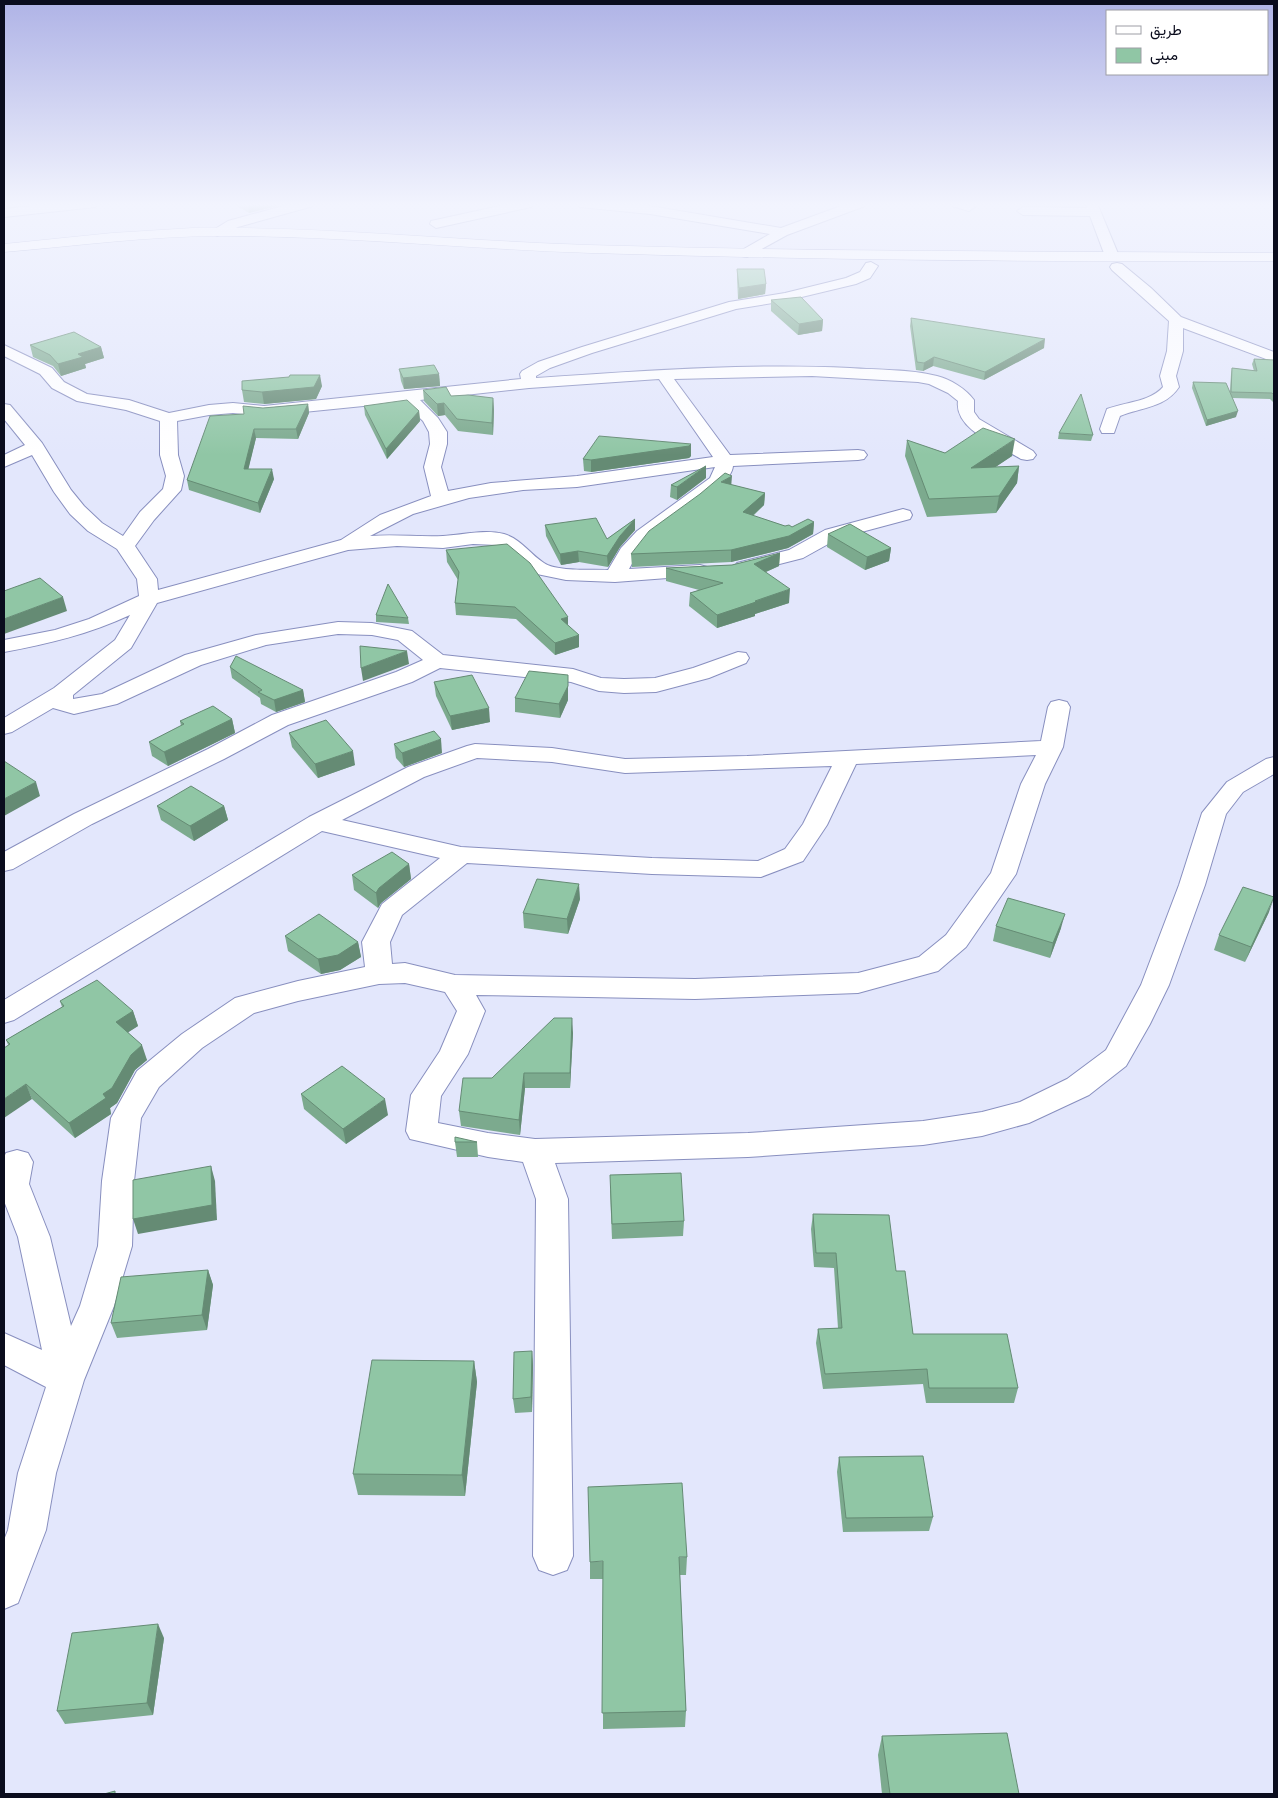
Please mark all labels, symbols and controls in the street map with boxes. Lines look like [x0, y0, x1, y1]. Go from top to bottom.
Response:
legend [1106, 10, 1268, 75]
text: طريق [1150, 21, 1182, 40]
text: مبنى [1150, 46, 1178, 65]

